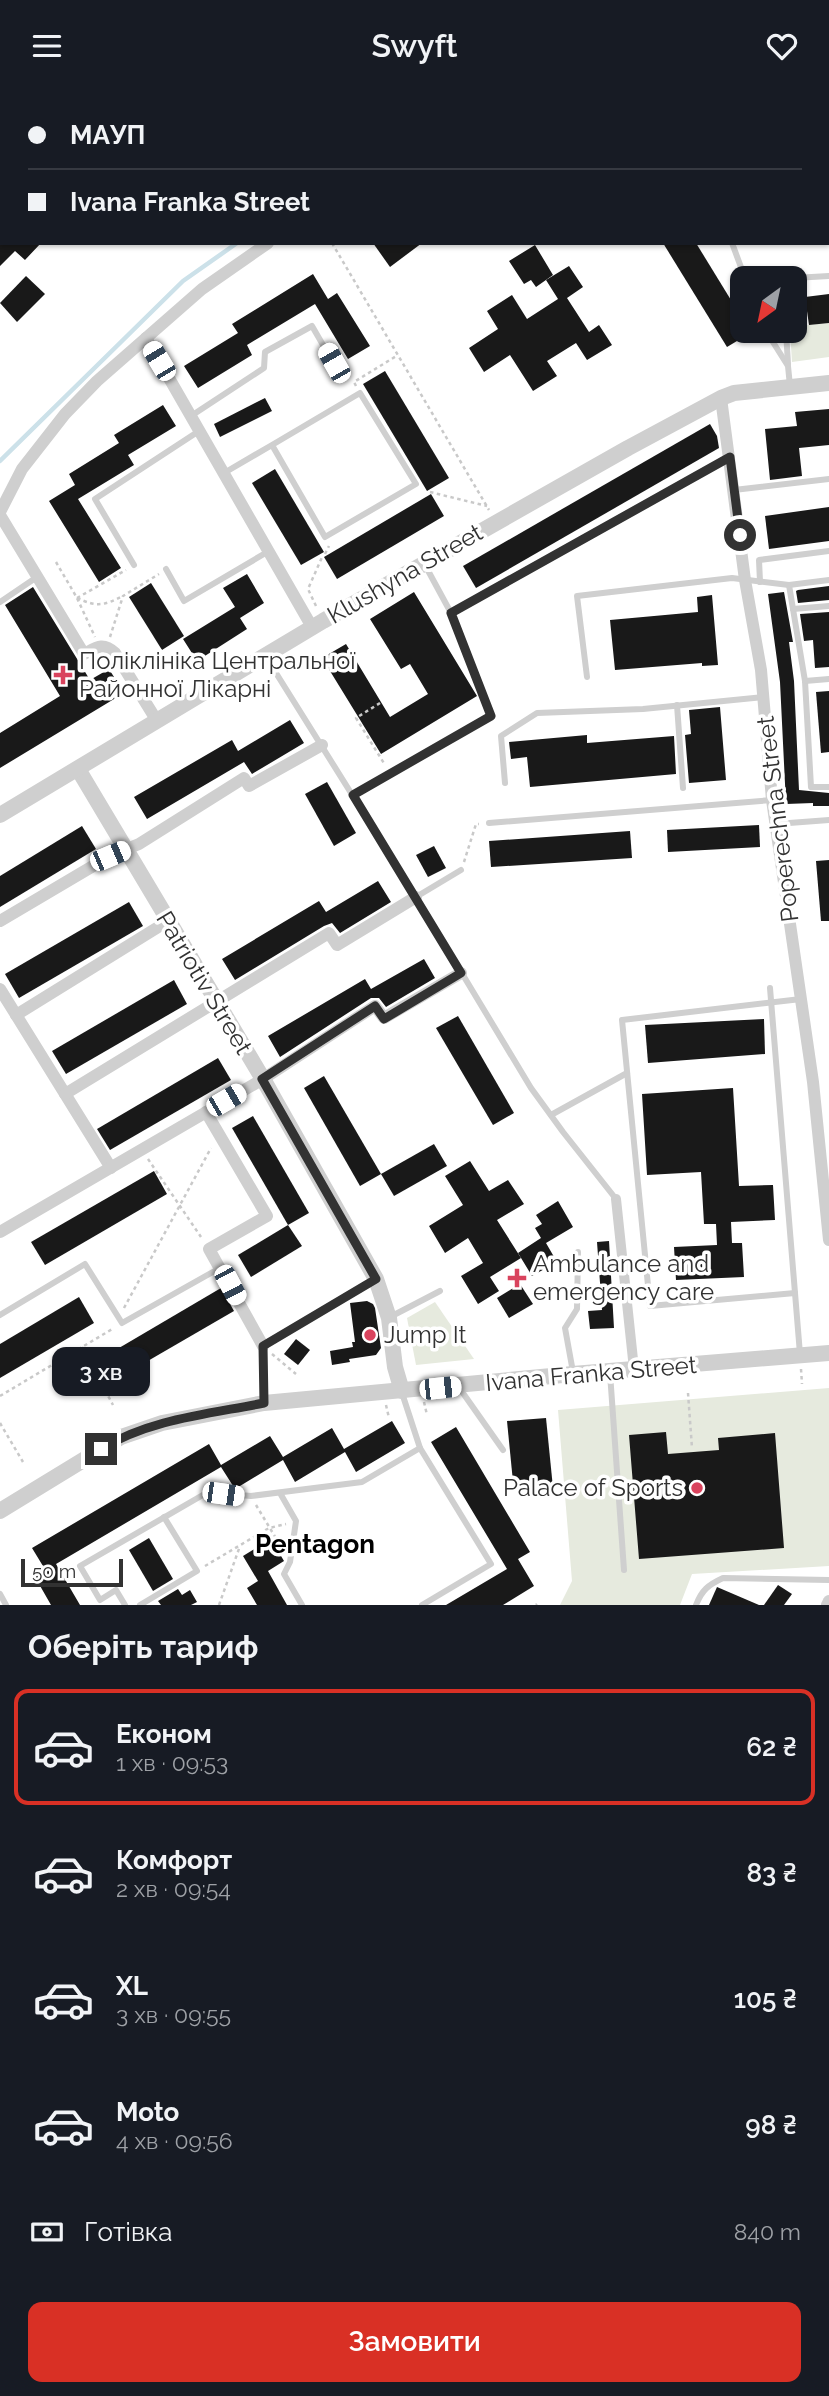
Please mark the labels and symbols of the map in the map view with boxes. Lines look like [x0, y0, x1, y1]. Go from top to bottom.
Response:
north arrow [730, 266, 807, 343]
car [140, 338, 179, 384]
car [315, 340, 354, 386]
street label: Klushyna Street [322, 517, 487, 630]
route start [724, 519, 756, 551]
place label: Поліклініка Центральної Районної Лікарні [79, 646, 356, 703]
marker: Поліклініка Центральної Районної Лікарні [53, 665, 73, 685]
street label: Poperechna Street [751, 715, 805, 924]
car [87, 838, 134, 874]
street label: Patriotiv Street [150, 906, 258, 1059]
car [203, 1080, 250, 1120]
place label: Ambulance and emergency care [533, 1249, 714, 1306]
car [211, 1262, 250, 1308]
marker: Ambulance and emergency care [507, 1268, 527, 1288]
place label: Jump It [384, 1320, 467, 1349]
marker: Jump It [362, 1327, 378, 1343]
callout: 3 хв [52, 1347, 150, 1397]
street label: Ivana Franka Street [484, 1350, 698, 1397]
car [419, 1375, 462, 1401]
route end [85, 1433, 117, 1465]
place label: Palace of Sports [503, 1473, 683, 1502]
marker: Palace of Sports [689, 1480, 705, 1496]
car [201, 1481, 246, 1507]
district label: Pentagon [255, 1529, 375, 1559]
scale bar [21, 1556, 122, 1588]

